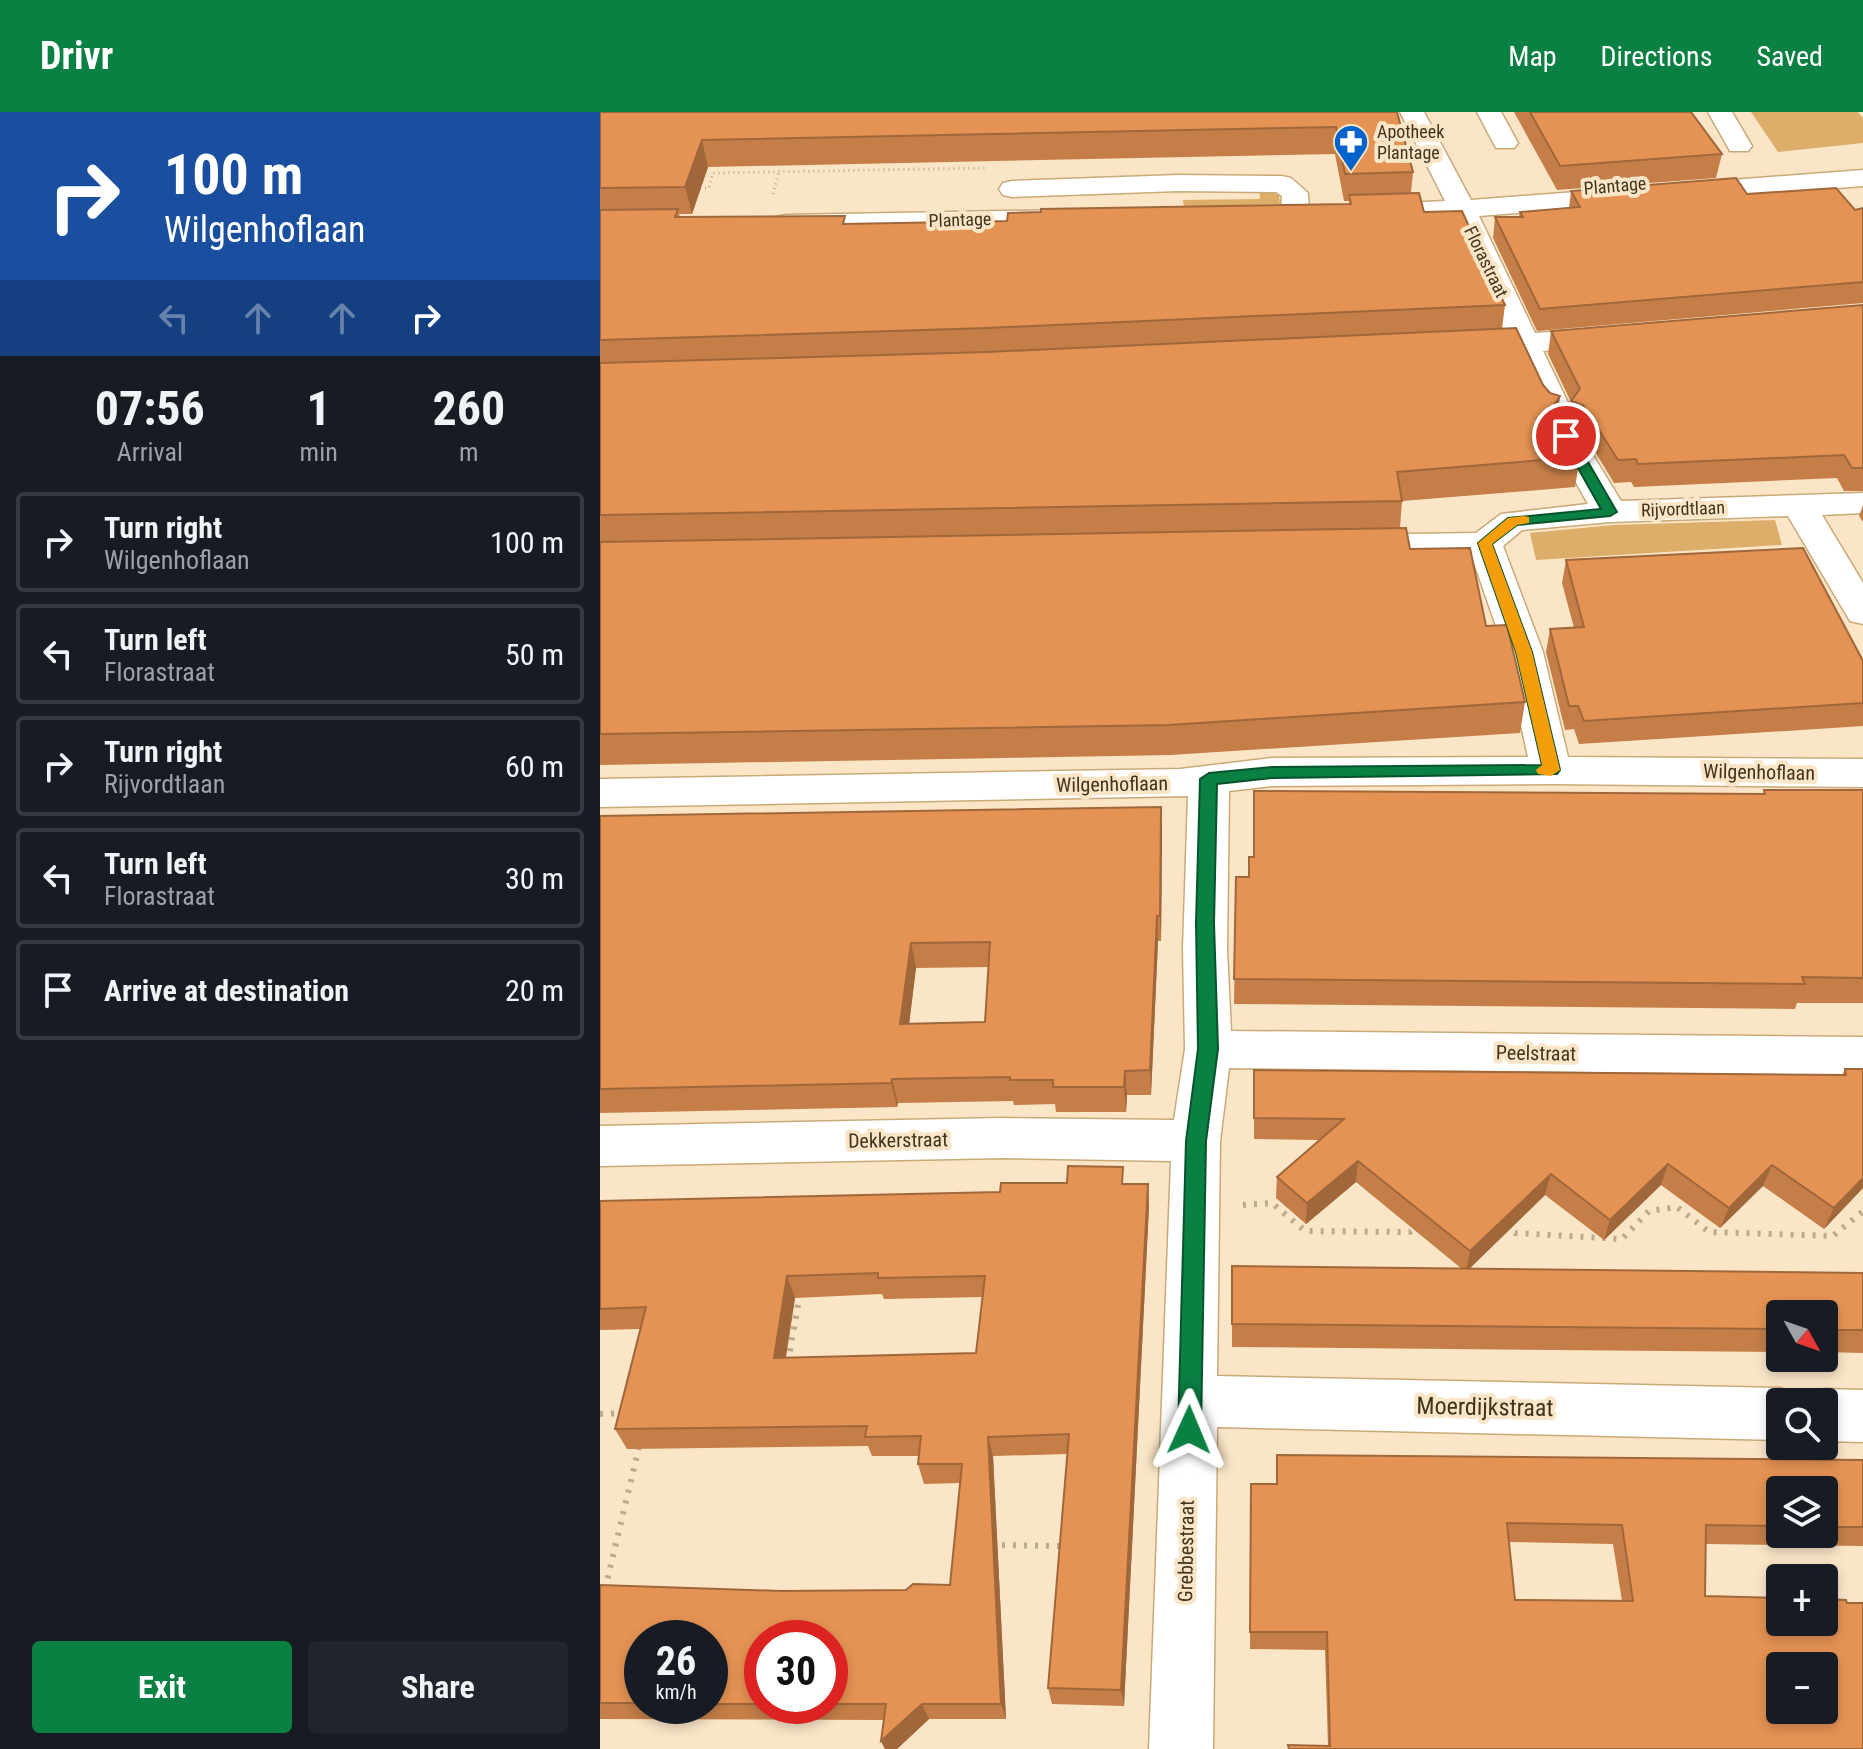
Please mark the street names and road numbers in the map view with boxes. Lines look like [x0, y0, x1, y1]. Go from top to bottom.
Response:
street label: Plantage [1583, 172, 1647, 199]
street label: Plantage [928, 208, 992, 231]
street label: Florastraat [1460, 223, 1513, 301]
street label: Rijvordtlaan [1641, 497, 1725, 520]
street label: Wilgenhoflaan [1703, 759, 1815, 785]
street label: Wilgenhoflaan [1056, 771, 1168, 797]
street label: Peelstraat [1496, 1040, 1576, 1066]
street label: Dekkerstraat [848, 1127, 948, 1153]
street label: Moerdijkstraat [1416, 1392, 1554, 1422]
street label: Grebbestraat [1173, 1500, 1199, 1602]

